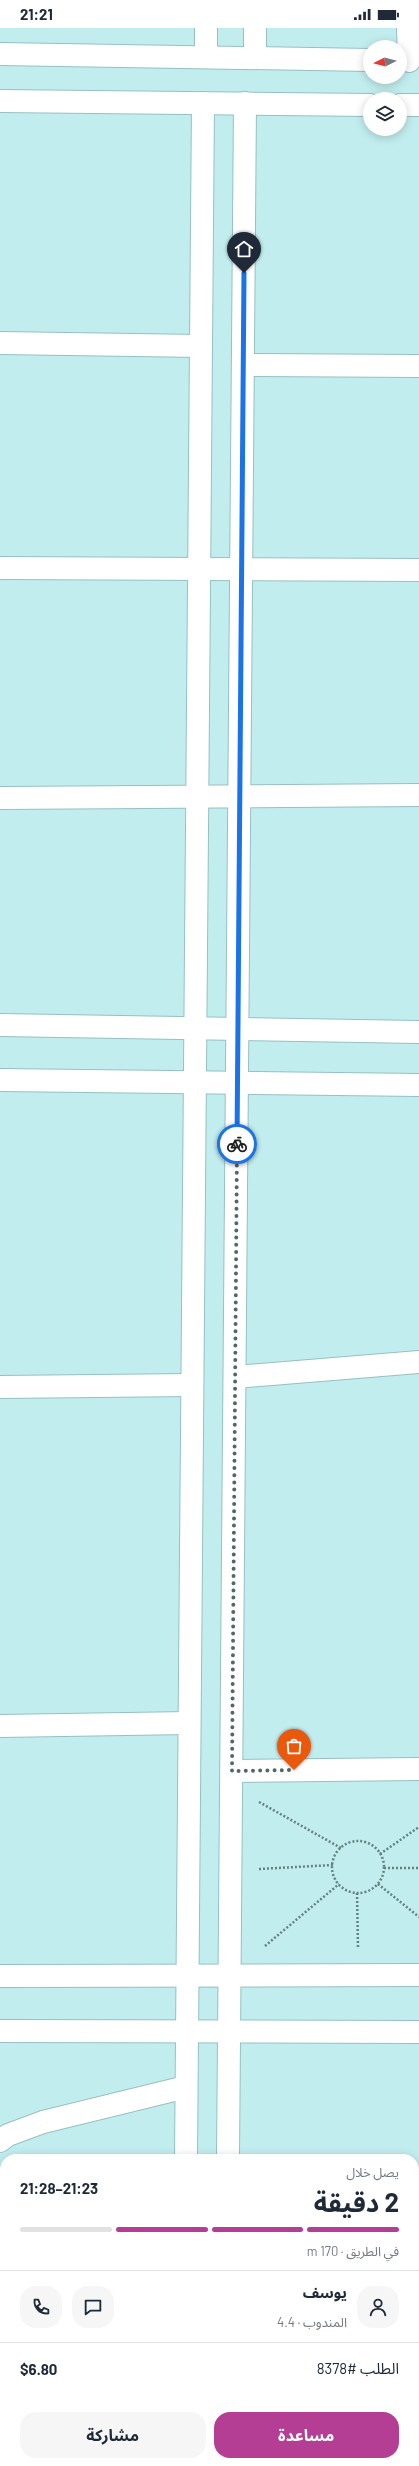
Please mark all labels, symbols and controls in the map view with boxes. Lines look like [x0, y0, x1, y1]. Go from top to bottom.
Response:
text: 21:21 [20, 5, 53, 23]
north arrow [363, 40, 407, 84]
map controls [363, 40, 407, 136]
button: layers [363, 92, 407, 136]
pin [227, 232, 261, 273]
icon: home [233, 238, 255, 260]
courier [217, 1124, 257, 1164]
icon: bike [226, 1133, 248, 1155]
pin [277, 1729, 311, 1770]
icon: bag [283, 1735, 305, 1757]
text: يصل خلال [346, 2164, 399, 2180]
text: 21:23–21:28 [20, 2179, 98, 2197]
text: 2 دقيقة [314, 2186, 399, 2217]
text: في الطريق · 170 m [307, 2243, 399, 2259]
text: يوسف [303, 2283, 347, 2301]
button: phone [20, 2286, 62, 2328]
button: chat [72, 2286, 114, 2328]
button: person [357, 2286, 399, 2328]
text: المندوب · 4.4 [277, 2314, 347, 2330]
text: الطلب #8378 [317, 2359, 399, 2377]
text: $6.80 [20, 2360, 57, 2378]
button: مشاركة [20, 2412, 206, 2458]
button: مساعدة [214, 2412, 399, 2458]

